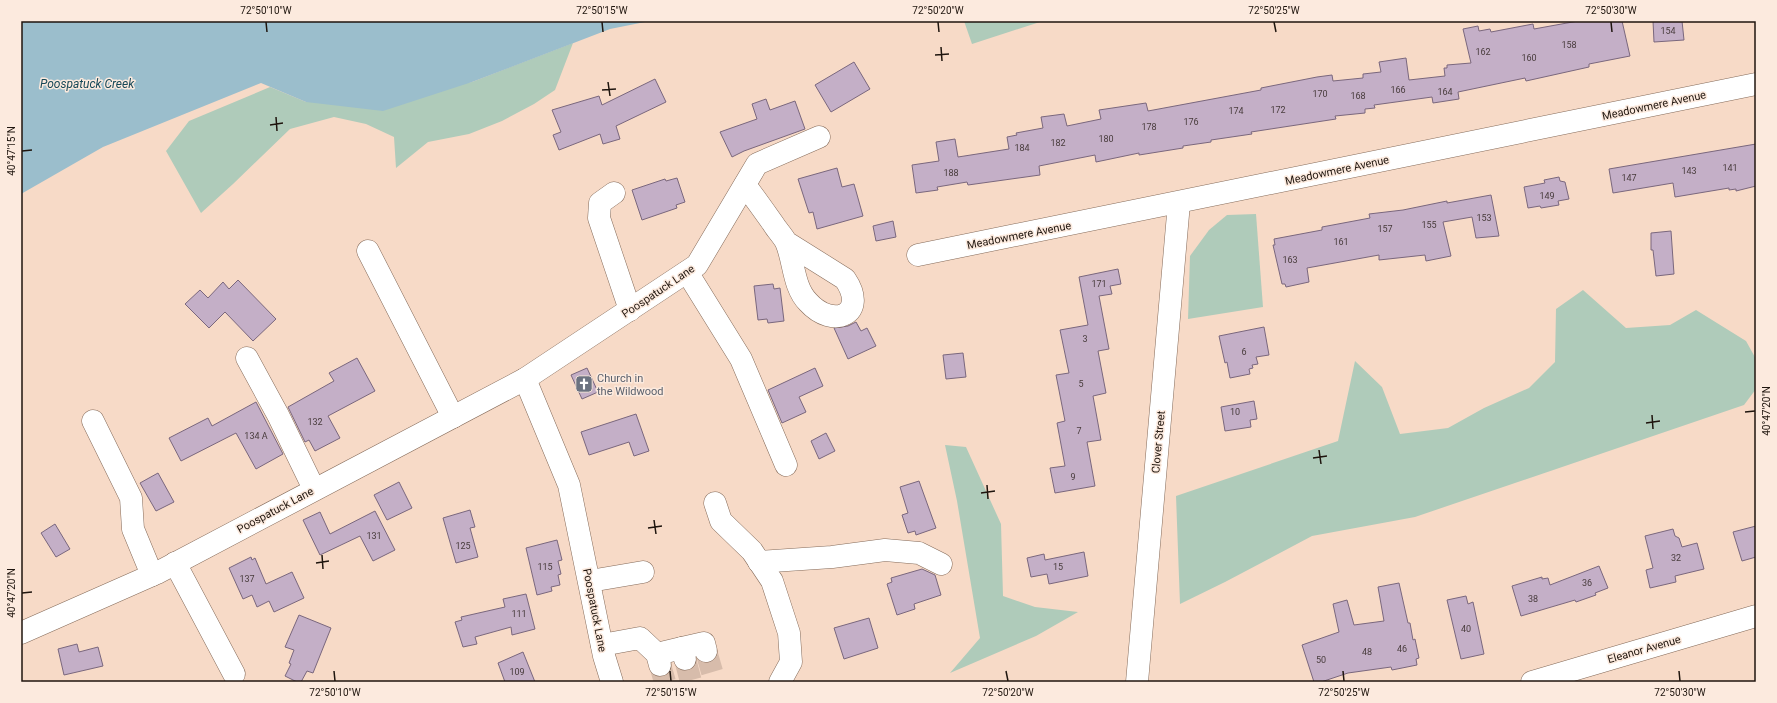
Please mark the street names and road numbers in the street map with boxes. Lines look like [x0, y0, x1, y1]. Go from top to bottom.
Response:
street label: Meadowmere Avenue [1601, 88, 1707, 123]
street label: Meadowmere Avenue [1284, 153, 1390, 188]
street label: Meadowmere Avenue [966, 219, 1072, 252]
street label: Poospatuck Lane [619, 262, 697, 321]
street label: Clover Street [1149, 410, 1168, 474]
street label: Poospatuck Lane [235, 485, 316, 536]
street label: Poospatuck Lane [580, 567, 609, 653]
street label: Eleanor Avenue [1606, 633, 1682, 666]

